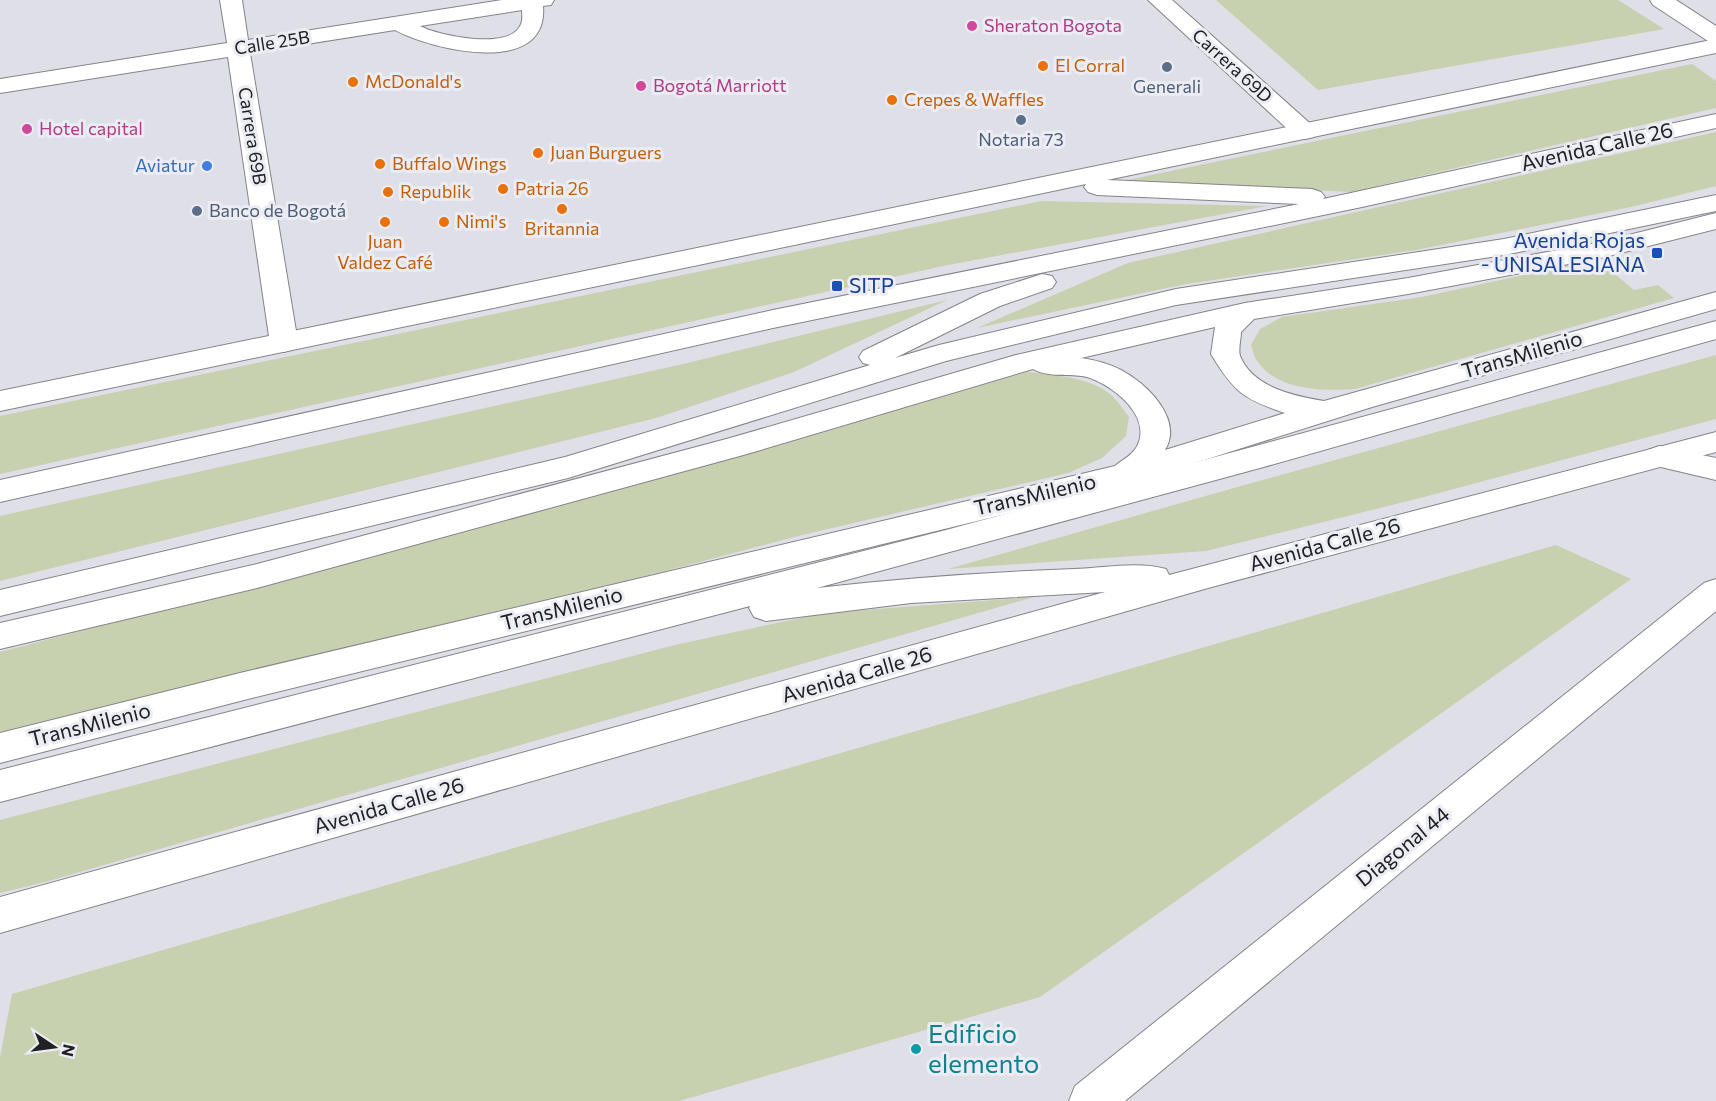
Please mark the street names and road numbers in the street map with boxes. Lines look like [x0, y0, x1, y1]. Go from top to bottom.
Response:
street label: Carrera 69D [1188, 24, 1277, 107]
street label: Calle 25B [233, 25, 311, 59]
street label: Carrera 69B [234, 86, 272, 186]
street label: Avenida Calle 26 [1518, 116, 1675, 175]
street label: TransMilenio [1458, 324, 1585, 383]
street label: TransMilenio [971, 467, 1098, 520]
street label: Avenida Calle 26 [1246, 511, 1403, 576]
street label: TransMilenio [498, 580, 625, 635]
street label: Avenida Calle 26 [779, 640, 935, 707]
street label: TransMilenio [26, 696, 153, 751]
street label: Avenida Calle 26 [311, 771, 467, 838]
street label: Diagonal 44 [1350, 800, 1454, 891]

